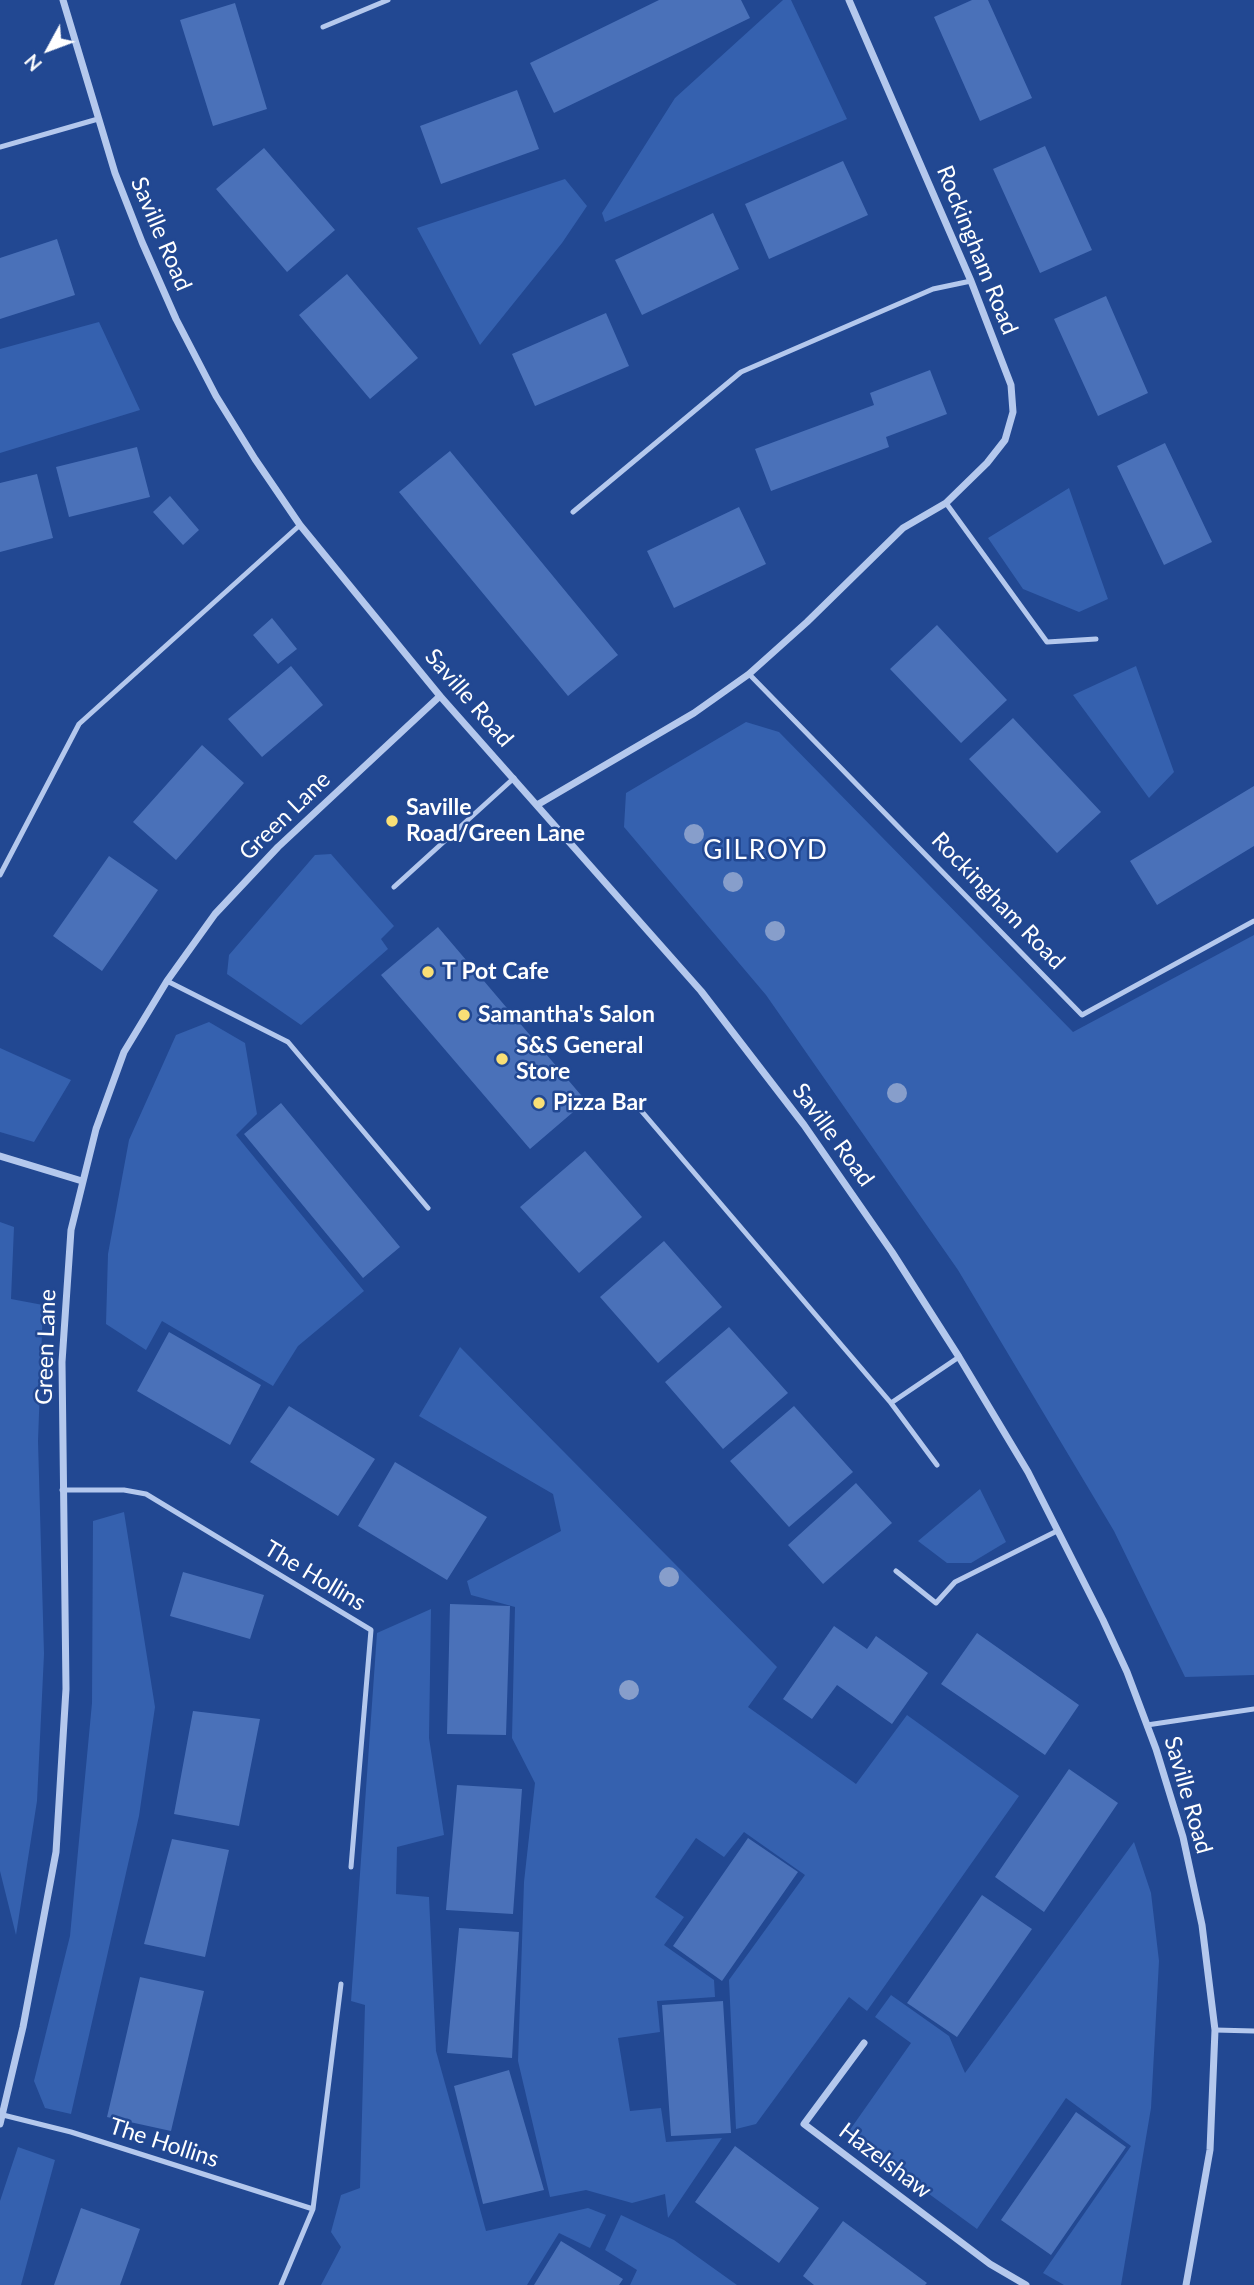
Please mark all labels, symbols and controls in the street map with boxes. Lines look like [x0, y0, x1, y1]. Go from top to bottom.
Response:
north arrow [14, 14, 84, 84]
text: N [19, 50, 46, 76]
street label: Rockingham Road [931, 161, 1023, 339]
street label: Saville Road [125, 173, 197, 295]
street label: Saville Road [419, 643, 519, 753]
street label: Green Lane [234, 766, 336, 866]
place label: Saville Road/Green Lane [406, 794, 585, 848]
marker: Saville Road/Green Lane [384, 813, 400, 829]
street label: Rockingham Road [926, 827, 1070, 975]
district label: GILROYD [704, 835, 828, 867]
place label: T Pot Cafe [442, 958, 549, 986]
marker: T Pot Cafe [420, 964, 436, 980]
place label: Samantha's Salon [478, 1001, 655, 1029]
marker: Samantha's Salon [456, 1007, 472, 1023]
place label: S&S General Store [516, 1032, 643, 1086]
marker: S&S General Store [494, 1051, 510, 1067]
street label: Saville Road [786, 1078, 880, 1192]
place label: Pizza Bar [553, 1089, 647, 1117]
marker: Pizza Bar [531, 1095, 547, 1111]
street label: Green Lane [30, 1289, 62, 1405]
street label: The Hollins [259, 1535, 371, 1617]
street label: Saville Road [1158, 1733, 1218, 1857]
street label: The Hollins [106, 2112, 222, 2174]
street label: Hazelshaw [833, 2117, 937, 2205]

